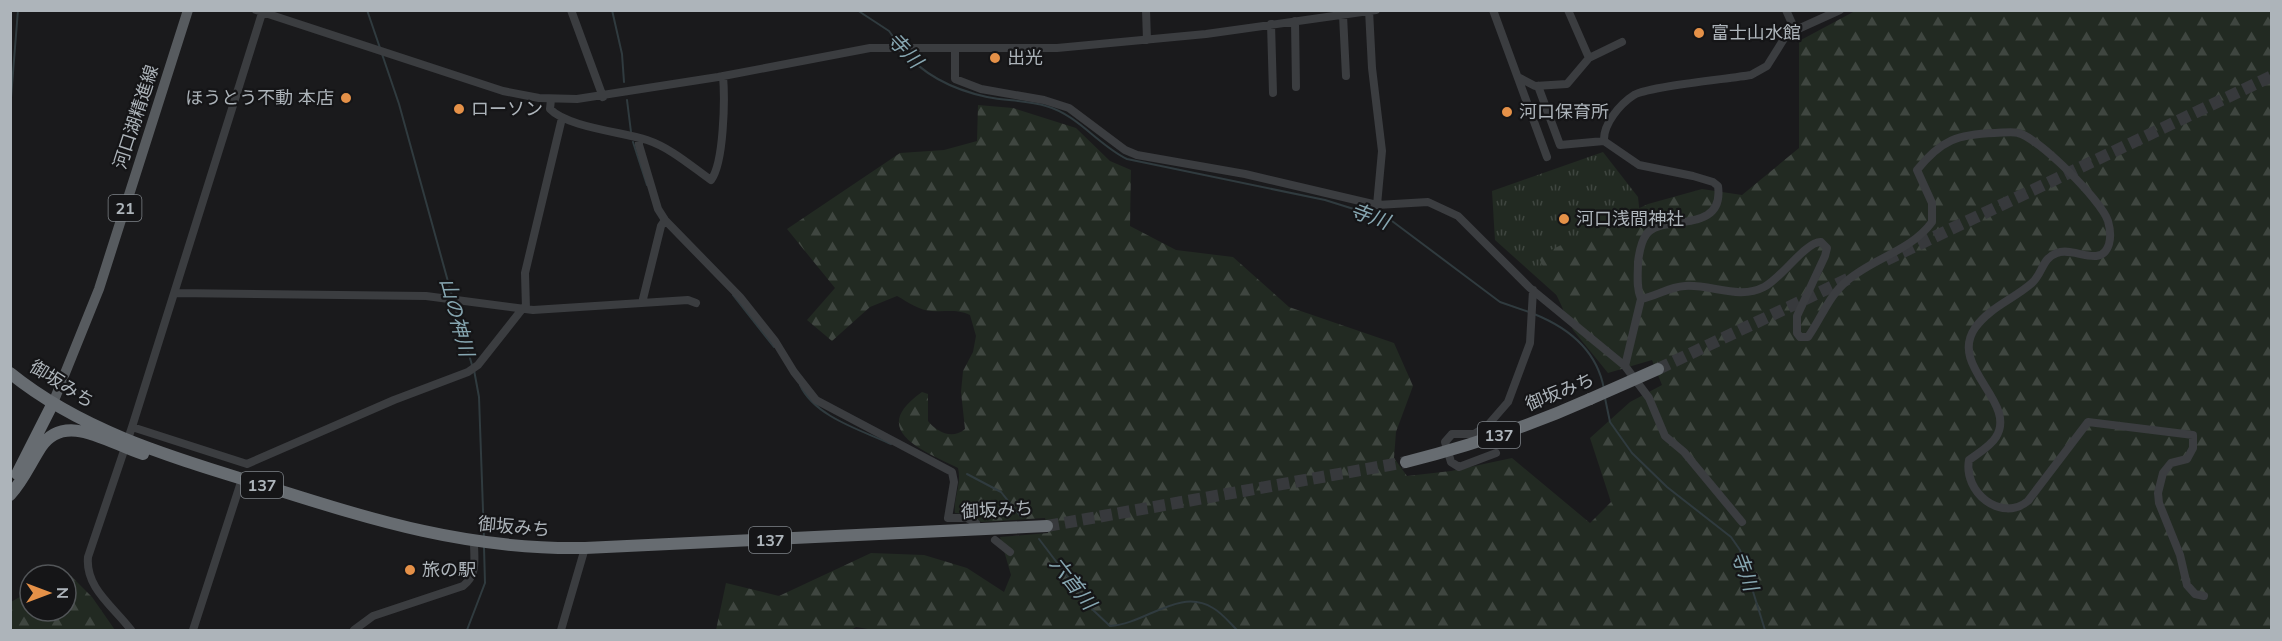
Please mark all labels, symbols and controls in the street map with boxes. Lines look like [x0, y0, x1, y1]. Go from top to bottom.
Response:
place label: 富士山水館 [1711, 21, 1801, 44]
marker: 富士山水館 [1692, 26, 1706, 40]
water label: 寺川 [883, 27, 930, 74]
place label: 出光 [1007, 46, 1043, 69]
marker: 出光 [988, 51, 1002, 65]
street label: 河口湖精進線 [108, 62, 163, 172]
place label: ほうとう不動 本店 [185, 86, 334, 109]
marker: ほうとう不動 本店 [339, 91, 353, 105]
place label: ローソン [471, 97, 543, 120]
place label: 河口保育所 [1519, 100, 1609, 123]
marker: ローソン [452, 102, 466, 116]
marker: 河口保育所 [1500, 105, 1514, 119]
road number: 21 [108, 195, 142, 221]
water label: 寺川 [1347, 197, 1395, 235]
place label: 河口浅間神社 [1576, 207, 1684, 230]
marker: 河口浅間神社 [1557, 212, 1571, 226]
water label: 山の神川 [435, 275, 480, 361]
street label: 御坂みち [26, 355, 99, 412]
street label: 御坂みち [1522, 367, 1597, 416]
road number: 137 [1478, 422, 1520, 448]
road number: 137 [241, 472, 283, 498]
street label: 御坂みち [960, 496, 1034, 523]
street label: 御坂みち [477, 512, 551, 541]
road number: 137 [749, 527, 791, 553]
water label: 寺川 [1727, 548, 1765, 596]
water label: 六首川 [1045, 551, 1103, 616]
place label: 旅の駅 [422, 558, 476, 581]
north arrow [18, 563, 78, 623]
marker: 旅の駅 [403, 563, 417, 577]
text: N [53, 587, 73, 599]

